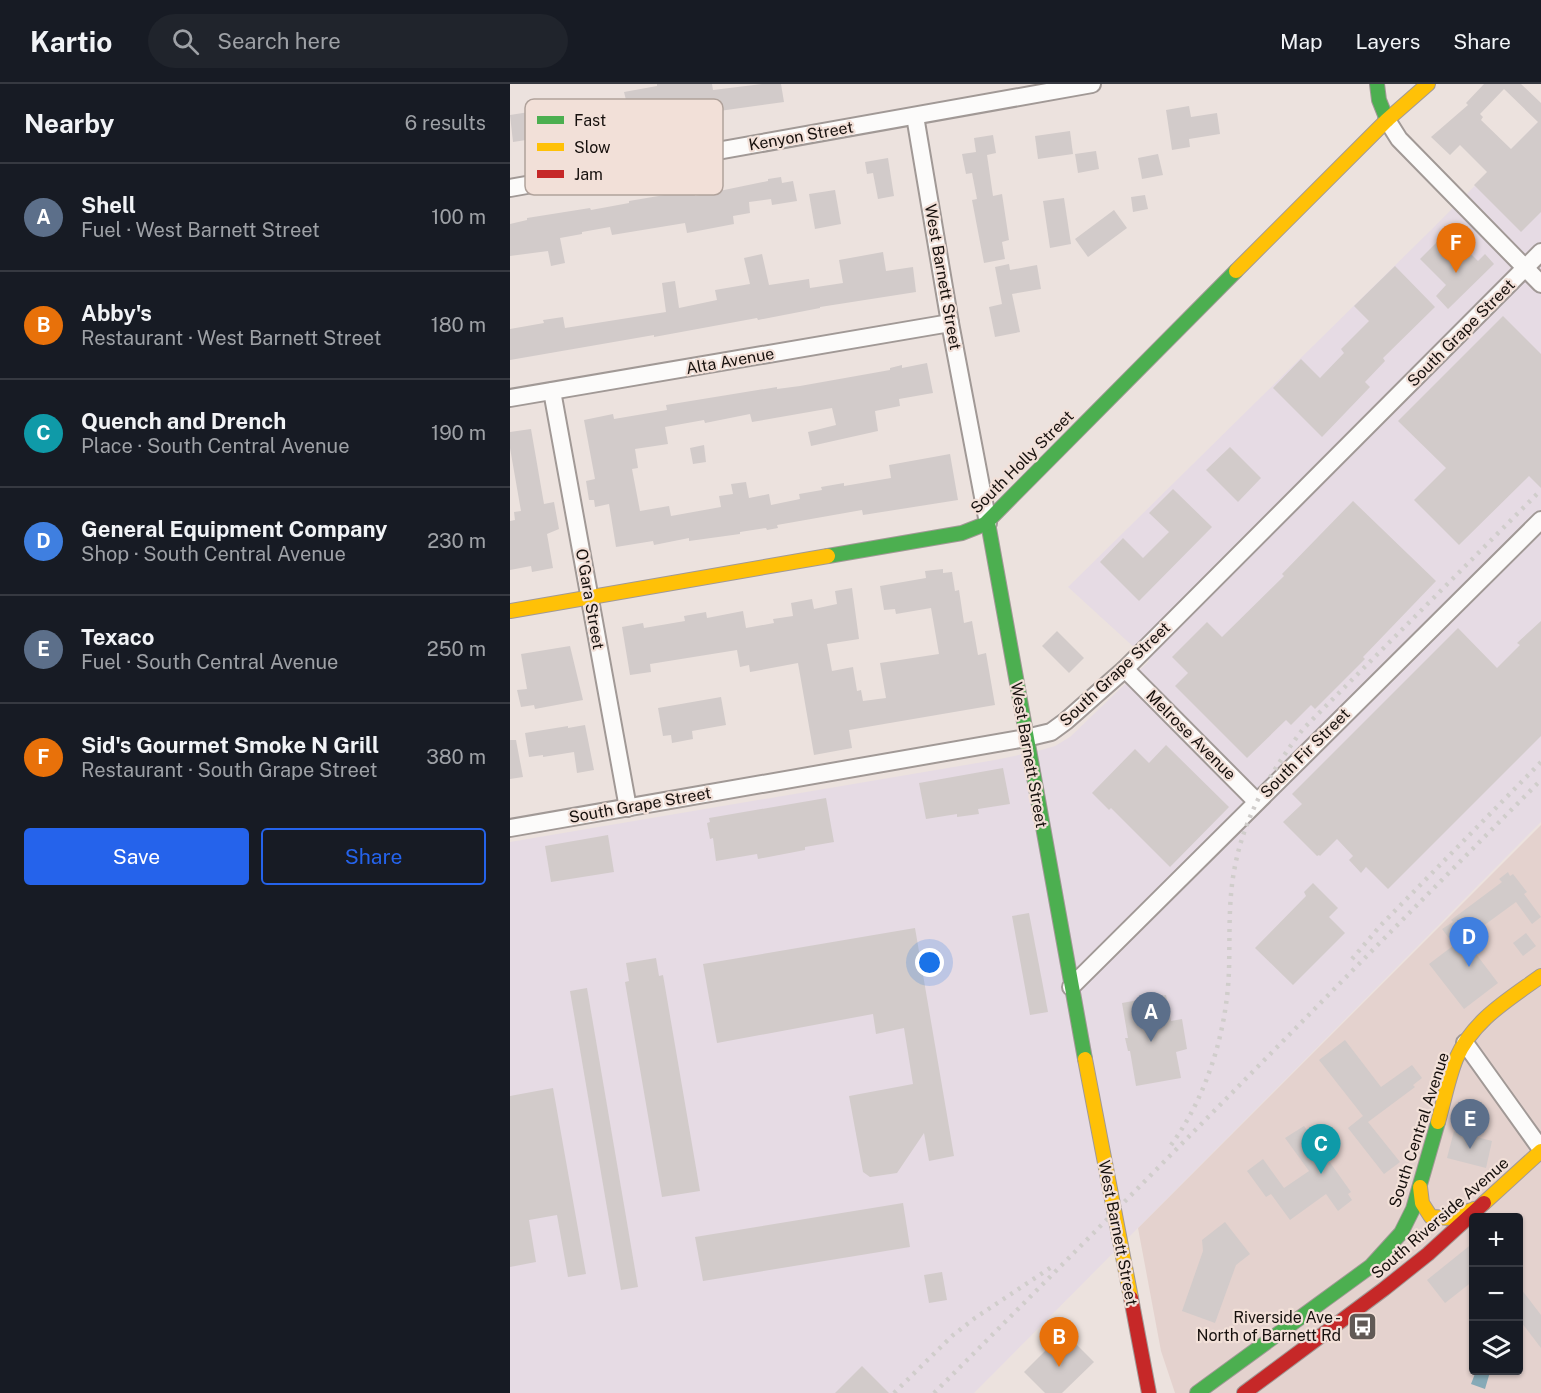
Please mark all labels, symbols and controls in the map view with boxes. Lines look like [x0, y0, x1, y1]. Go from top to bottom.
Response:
search box [148, 14, 568, 68]
text: Kartio [30, 25, 112, 58]
icon: search [169, 25, 202, 58]
text: Search here [217, 28, 341, 54]
text: Map [1280, 29, 1323, 54]
text: Layers [1356, 29, 1420, 54]
text: Share [1453, 29, 1511, 54]
legend [525, 99, 723, 195]
text: Nearby [24, 108, 114, 139]
text: 6 results [405, 111, 486, 135]
text: Fast [574, 111, 606, 130]
street label: Kenyon Street [747, 117, 855, 155]
text: Slow [574, 138, 611, 157]
text: Jam [574, 165, 603, 184]
text: Shell [81, 192, 136, 218]
street label: West Barnett Street [921, 203, 965, 351]
text: A [36, 205, 51, 229]
text: 100 m [431, 205, 486, 229]
text: Fuel · West Barnett Street [81, 218, 320, 242]
pin: F [1436, 224, 1476, 273]
street label: South Grape Street [1403, 275, 1519, 391]
text: Abby's [81, 300, 152, 326]
text: B [37, 313, 50, 337]
text: 180 m [431, 313, 486, 337]
text: Restaurant · West Barnett Street [81, 326, 382, 350]
street label: Alta Avenue [684, 344, 776, 378]
street label: South Holly Street [967, 407, 1077, 517]
text: Quench and Drench [81, 408, 286, 434]
text: C [36, 421, 51, 445]
text: 190 m [431, 421, 486, 445]
text: Place · South Central Avenue [81, 434, 349, 458]
text: General Equipment Company [81, 516, 387, 542]
text: D [36, 529, 51, 553]
text: 230 m [427, 529, 486, 553]
text: Shop · South Central Avenue [81, 542, 346, 566]
street label: O'Gara Street [572, 547, 608, 651]
street label: South Grape Street [1056, 618, 1174, 730]
text: Texaco [81, 624, 154, 650]
text: E [37, 637, 50, 661]
text: 250 m [427, 637, 486, 661]
text: Fuel · South Central Avenue [81, 650, 338, 674]
street label: West Barnett Street [1007, 681, 1051, 829]
street label: Melrose Avenue [1142, 686, 1240, 784]
street label: South Fir Street [1256, 704, 1354, 802]
text: Sid's Gourmet Smoke N Grill [81, 732, 379, 758]
text: F [37, 745, 50, 769]
text: 380 m [426, 745, 486, 769]
text: Restaurant · South Grape Street [81, 758, 377, 782]
street label: South Grape Street [567, 783, 713, 827]
button: Save [24, 828, 249, 885]
button: Share [261, 828, 486, 885]
pin: D [1450, 918, 1488, 967]
your location [915, 948, 944, 977]
pin: A [1132, 992, 1170, 1042]
street label: South Central Avenue [1385, 1050, 1453, 1210]
pin: E [1450, 1100, 1490, 1149]
pin: C [1302, 1124, 1340, 1174]
street label: South Riverside Avenue [1367, 1153, 1513, 1283]
street label: West Barnett Street [1095, 1159, 1141, 1307]
map controls [1469, 1213, 1523, 1375]
button: + [1469, 1213, 1523, 1267]
button: − [1469, 1267, 1523, 1321]
place label: Riverside Ave - North of Barnett Rd [1196, 1308, 1341, 1345]
bus stop icon: Riverside Ave - North of Barnett Rd [1346, 1310, 1378, 1342]
pin: B [1040, 1318, 1078, 1367]
button: layers [1469, 1321, 1523, 1375]

